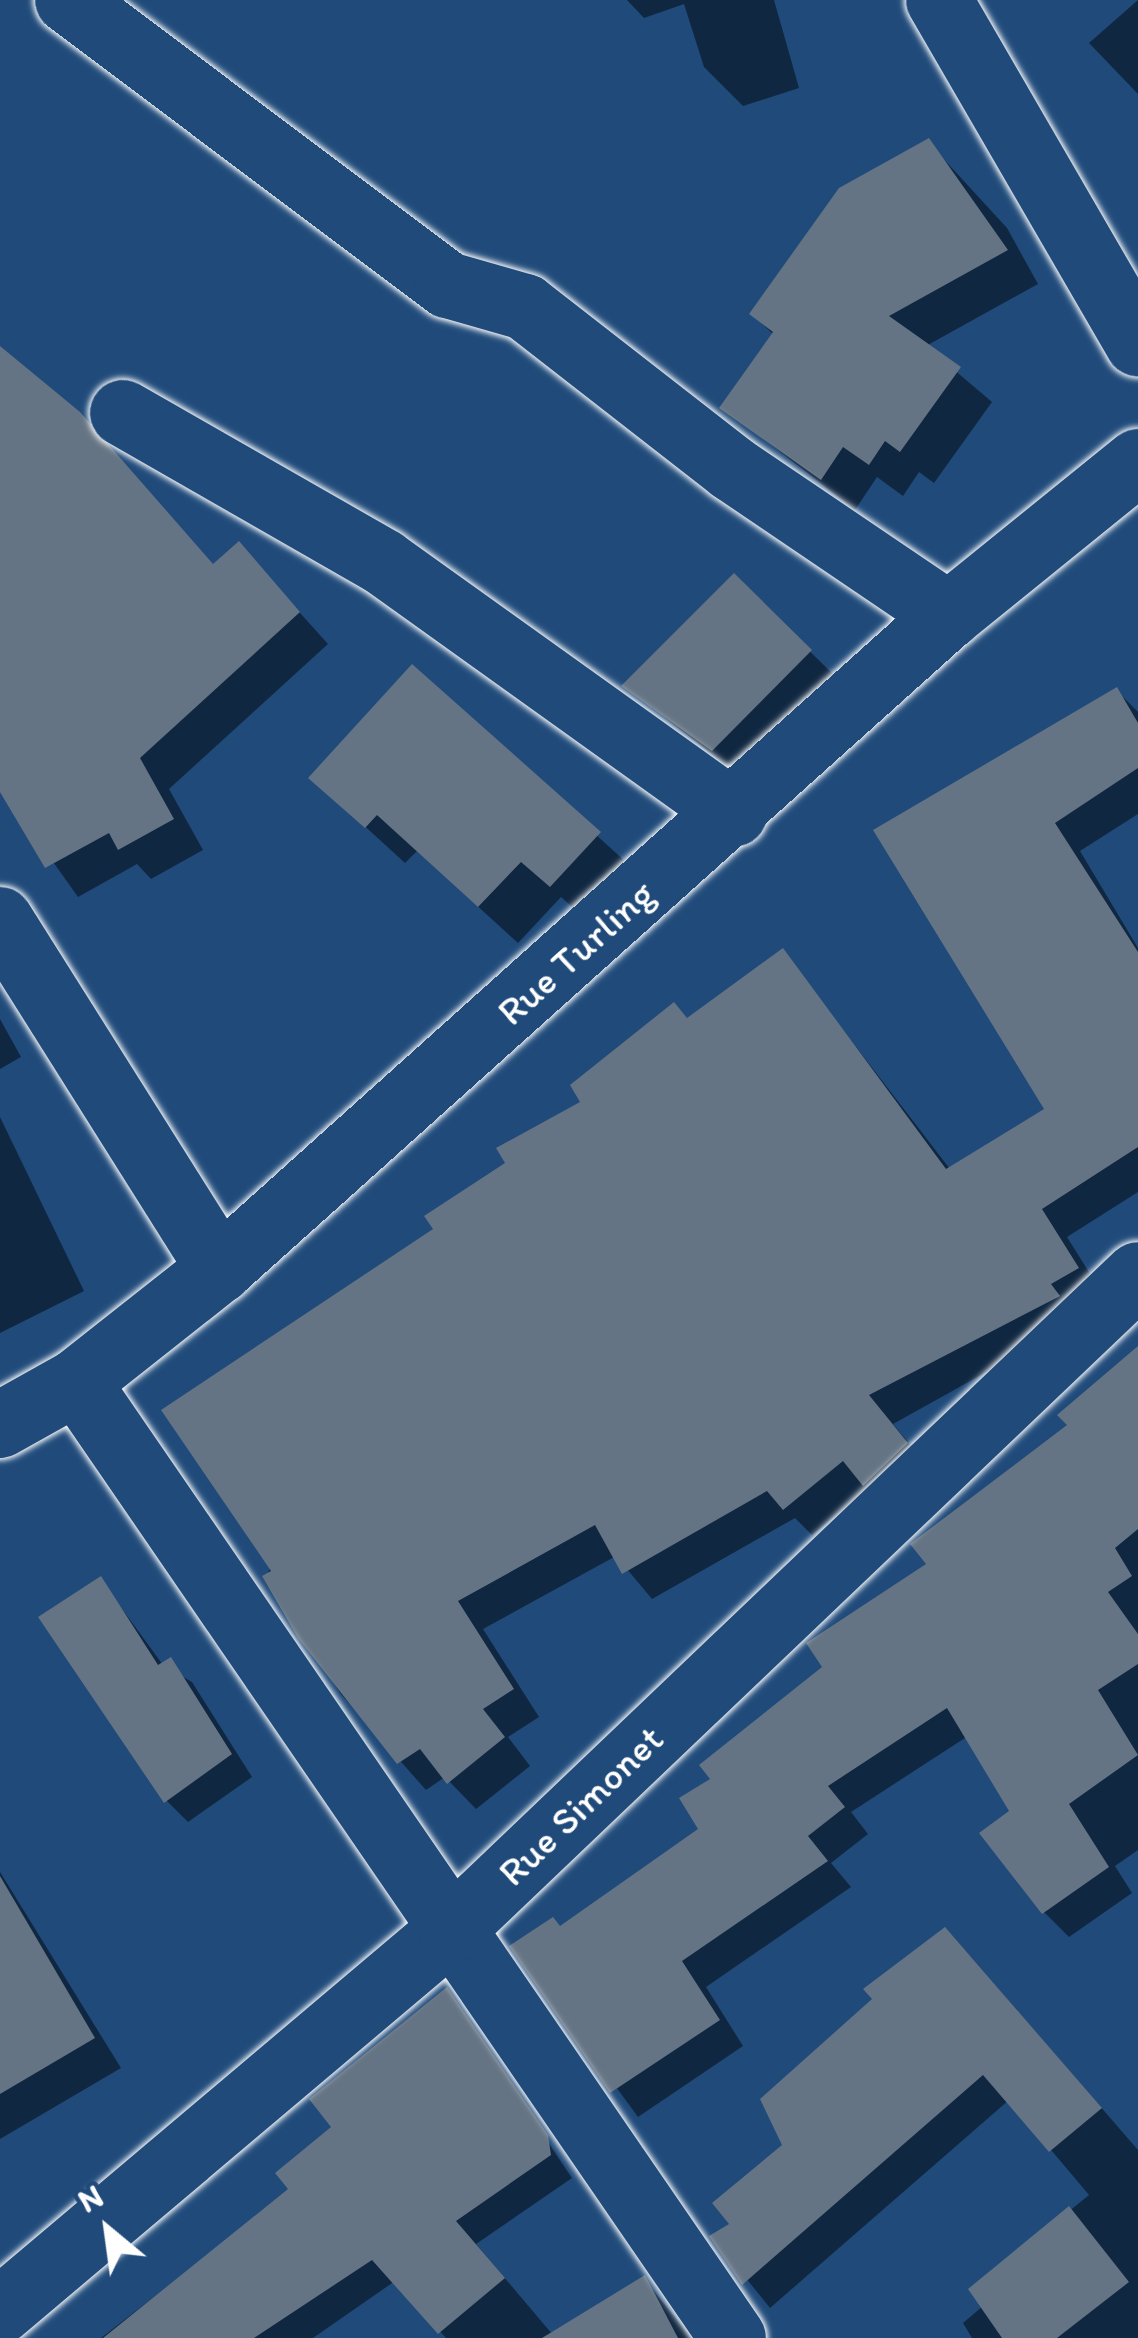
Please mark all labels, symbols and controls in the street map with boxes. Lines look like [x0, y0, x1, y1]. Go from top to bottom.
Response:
street label: Rue Turling [489, 871, 663, 1035]
street label: Rue Simonet [489, 1716, 673, 1896]
north arrow [48, 2170, 168, 2290]
text: N [71, 2176, 110, 2221]

